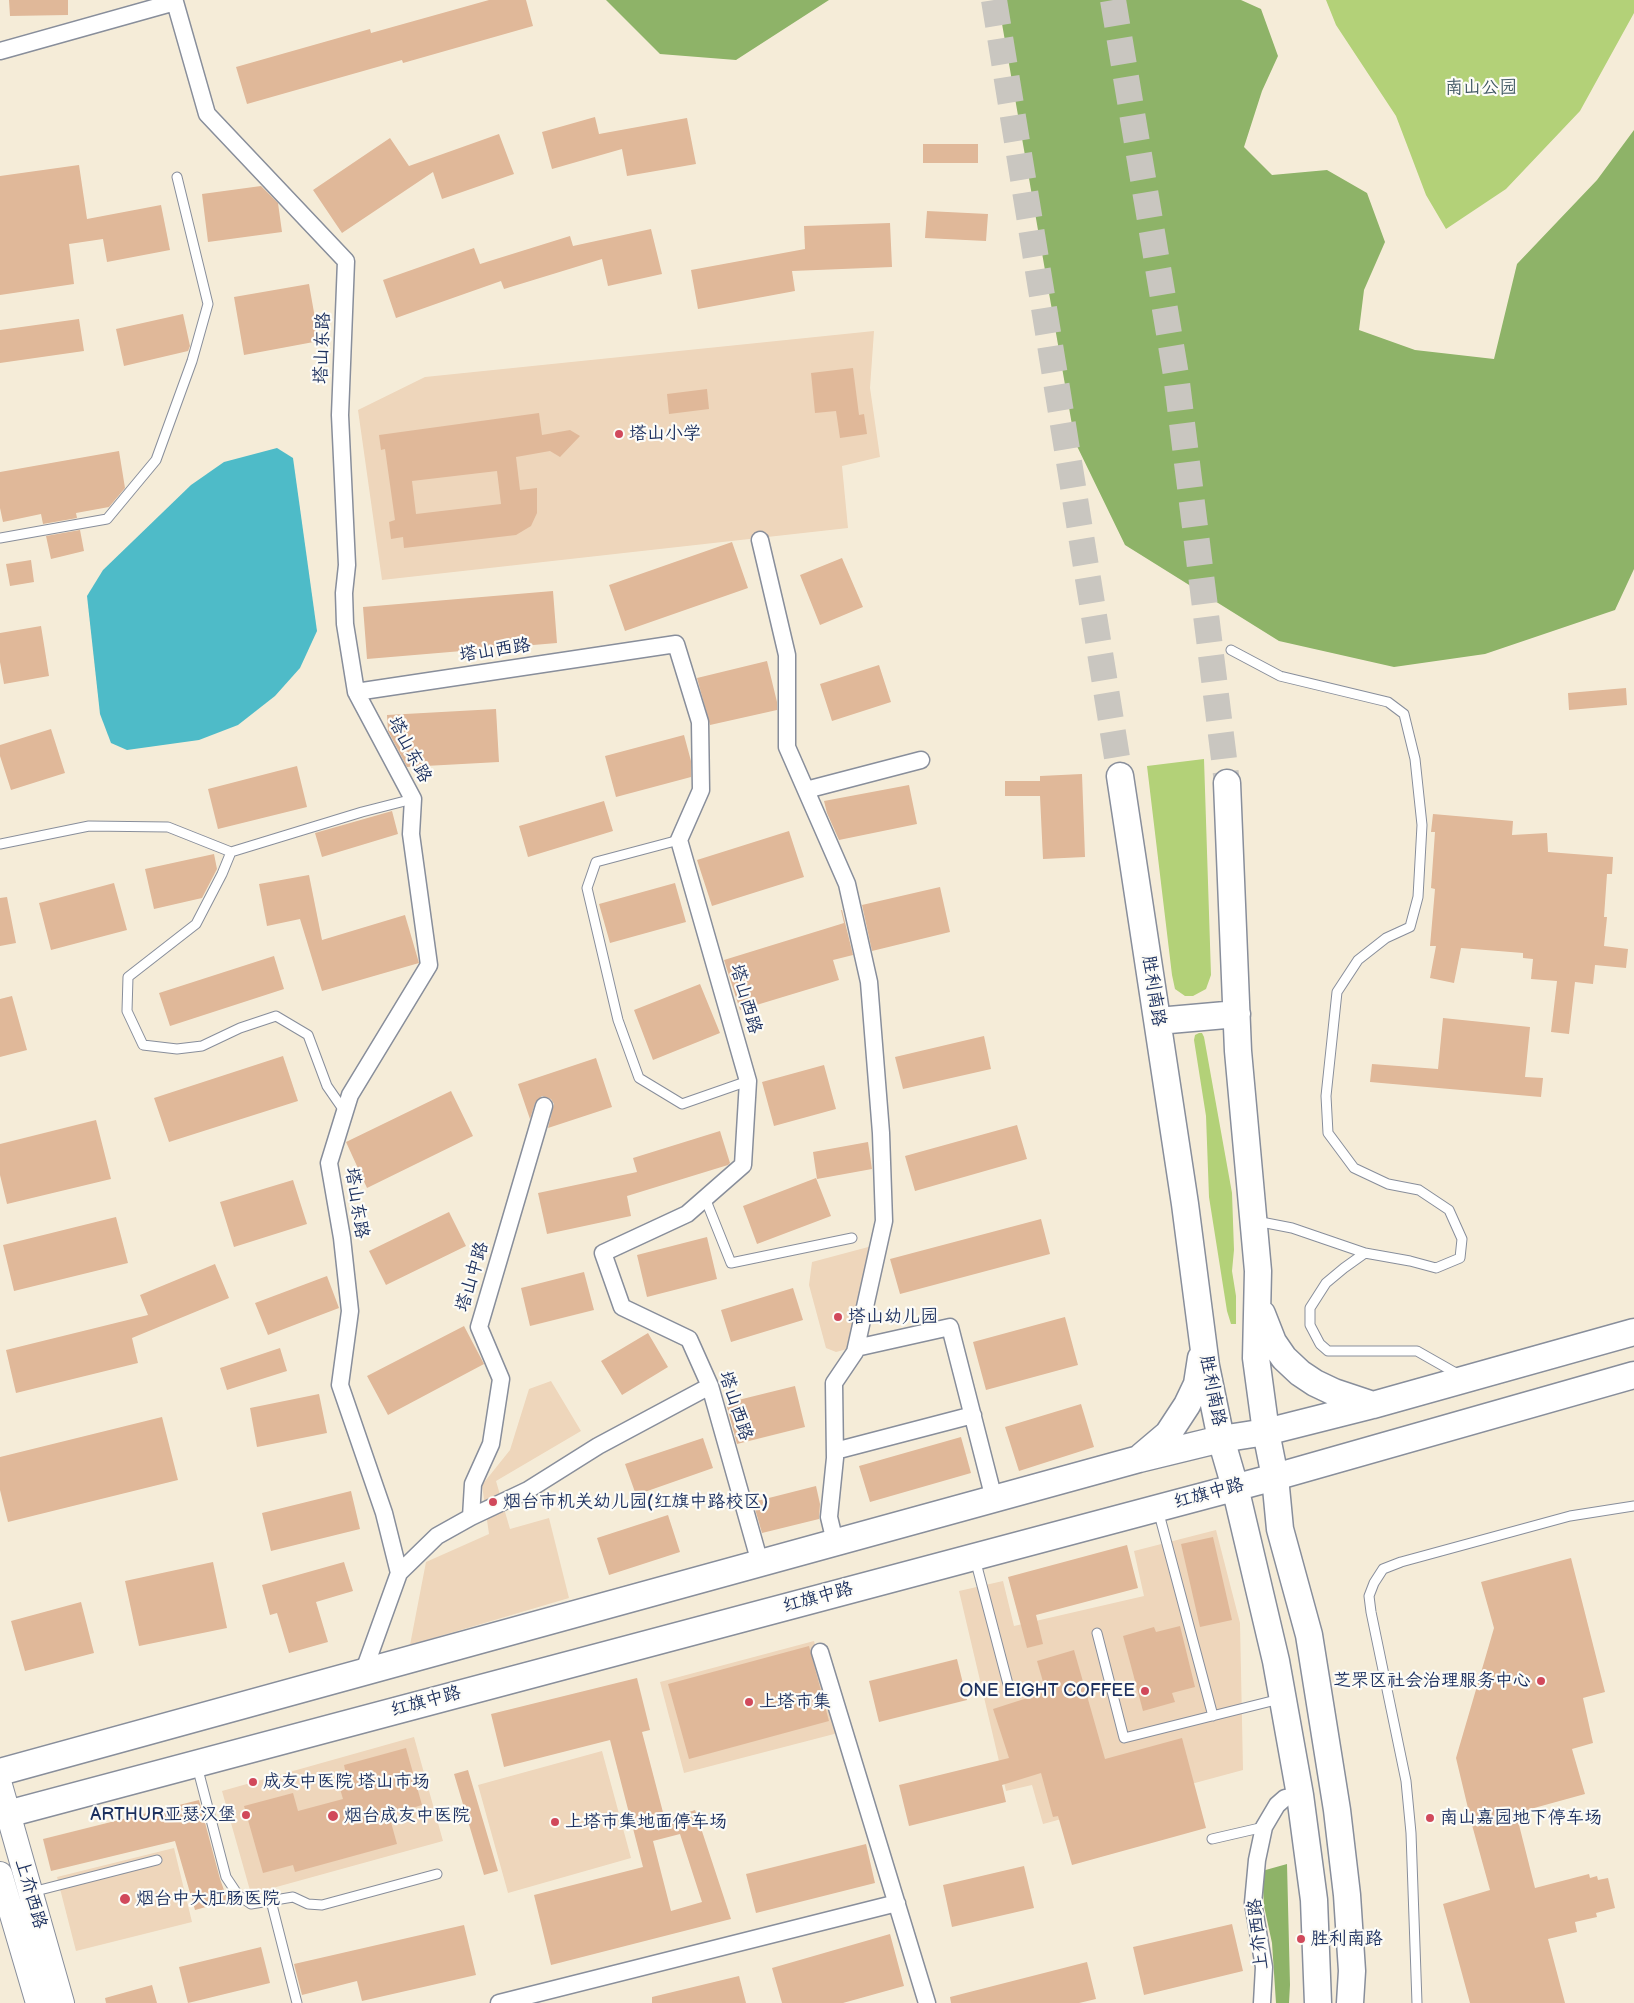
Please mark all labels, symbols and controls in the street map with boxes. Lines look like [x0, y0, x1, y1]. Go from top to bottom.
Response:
park label: 南山公园 [1445, 77, 1517, 99]
street label: 塔山东路 [311, 312, 335, 384]
place label: 塔山小学 [629, 423, 701, 445]
marker: 塔山小学 [613, 428, 625, 440]
street label: 塔山西路 [458, 635, 532, 667]
street label: 塔山东路 [383, 713, 435, 787]
street label: 胜利南路 [1137, 954, 1169, 1028]
street label: 塔山西路 [725, 961, 765, 1037]
street label: 塔山东路 [340, 1166, 372, 1240]
street label: 塔山中路 [452, 1239, 494, 1315]
place label: 塔山幼儿园 [848, 1306, 938, 1328]
marker: 塔山幼儿园 [832, 1311, 844, 1323]
street label: 胜利南路 [1195, 1354, 1229, 1428]
street label: 塔山西路 [714, 1368, 756, 1444]
street label: 红旗中路 [1171, 1474, 1247, 1514]
place label: 烟台市机关幼儿园(红旗中路校区) [503, 1491, 768, 1513]
marker: 烟台市机关幼儿园(红旗中路校区) [487, 1496, 499, 1508]
street label: 红旗中路 [780, 1578, 856, 1618]
place label: 芝罘区社会治理服务中心 [1333, 1670, 1531, 1692]
marker: 芝罘区社会治理服务中心 [1535, 1675, 1547, 1687]
place label: ONE EIGHT COFFEE [960, 1680, 1135, 1702]
street label: 红旗中路 [388, 1682, 464, 1722]
marker: ONE EIGHT COFFEE [1139, 1685, 1151, 1697]
place label: 上塔市集 [759, 1691, 831, 1713]
marker: 上塔市集 [743, 1696, 755, 1708]
place label: 成友中医院 塔山市场 [263, 1771, 430, 1793]
marker: 成友中医院 塔山市场 [247, 1776, 259, 1788]
place label: ARTHUR亚瑟汉堡 [90, 1804, 236, 1826]
place label: 烟台成友中医院 [344, 1805, 470, 1827]
place label: 南山嘉园地下停车场 [1440, 1807, 1602, 1829]
marker: ARTHUR亚瑟汉堡 [240, 1809, 252, 1821]
marker: 烟台成友中医院 [326, 1809, 340, 1823]
place label: 上塔市集地面停车场 [565, 1811, 727, 1833]
marker: 南山嘉园地下停车场 [1424, 1812, 1436, 1824]
marker: 上塔市集地面停车场 [549, 1816, 561, 1828]
street label: 上夼西路 [10, 1856, 50, 1932]
place label: 烟台中大肛肠医院 [136, 1888, 280, 1910]
marker: 烟台中大肛肠医院 [118, 1892, 132, 1906]
street label: 上夼西路 [1244, 1897, 1274, 1971]
place label: 胜利南路 [1311, 1928, 1383, 1950]
marker: 胜利南路 [1295, 1933, 1307, 1945]

